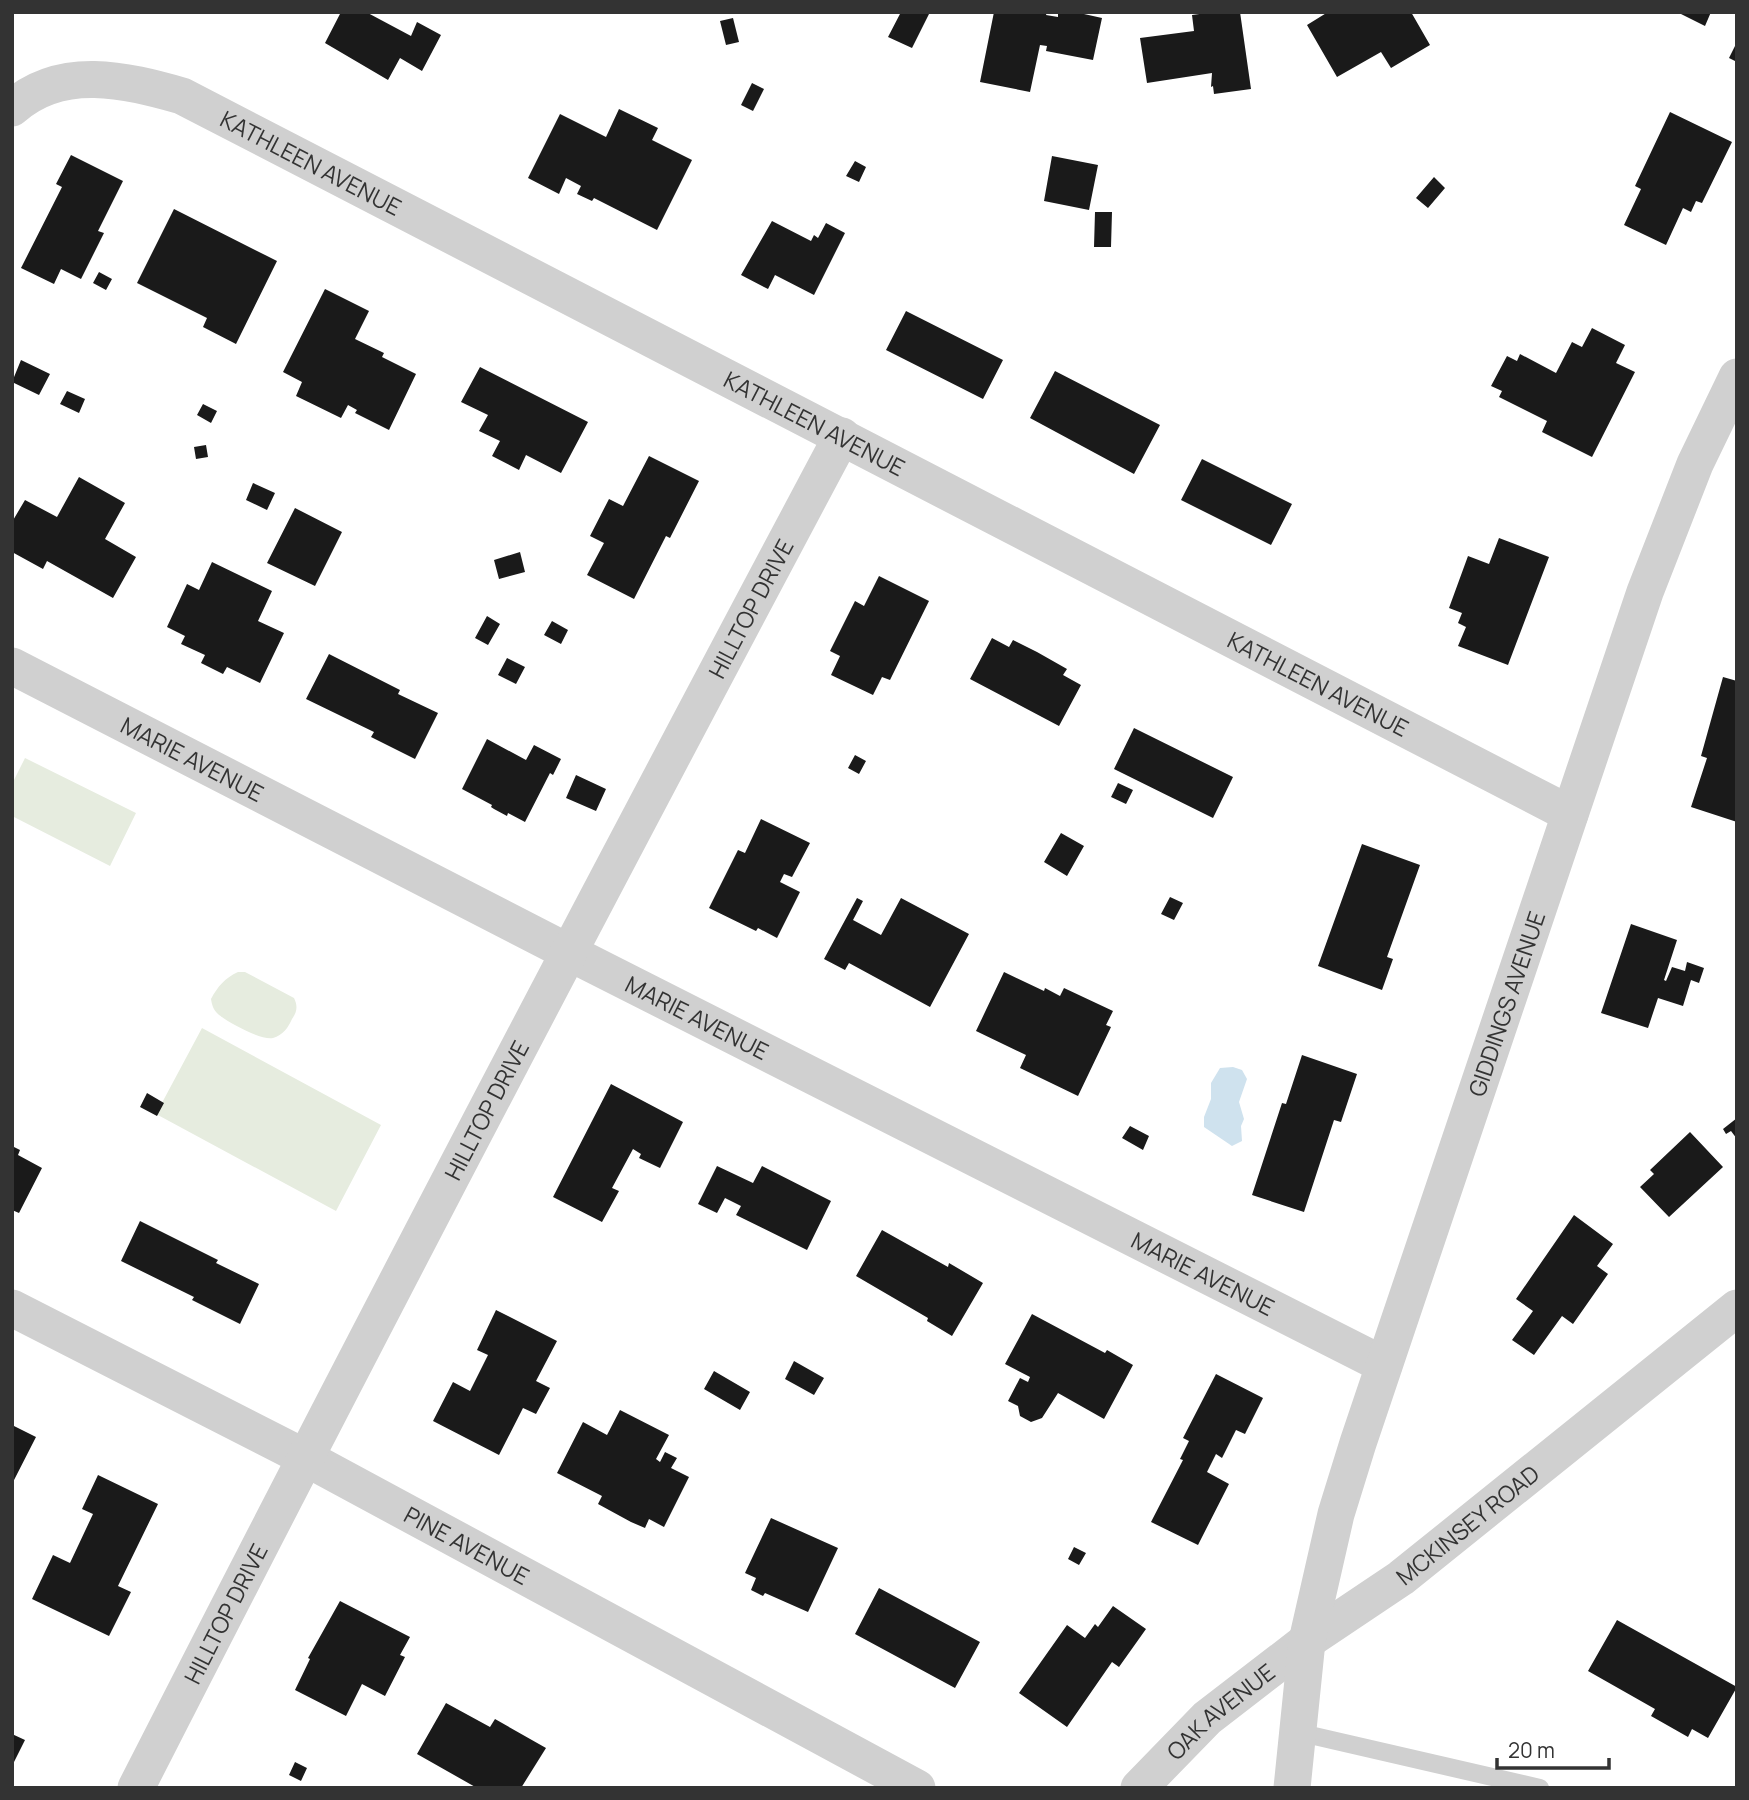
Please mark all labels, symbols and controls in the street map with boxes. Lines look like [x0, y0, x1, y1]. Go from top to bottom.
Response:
street label: KATHLEEN AVENUE [215, 103, 407, 223]
street label: KATHLEEN AVENUE [719, 363, 911, 483]
street label: HILLTOP DRIVE [700, 533, 801, 684]
street label: KATHLEEN AVENUE [1222, 624, 1414, 744]
street label: MARIE AVENUE [116, 709, 269, 809]
street label: GIDDINGS AVENUE [1460, 907, 1552, 1101]
street label: MARIE AVENUE [620, 968, 774, 1067]
street label: HILLTOP DRIVE [436, 1035, 536, 1186]
street label: MARIE AVENUE [1126, 1224, 1280, 1323]
street label: MCKINSEY ROAD [1389, 1457, 1546, 1592]
street label: PINE AVENUE [399, 1498, 535, 1592]
street label: HILLTOP DRIVE [176, 1538, 275, 1689]
street label: OAK AVENUE [1159, 1656, 1281, 1767]
scale bar [1497, 1727, 1609, 1771]
text: 20 m [1508, 1736, 1555, 1764]

